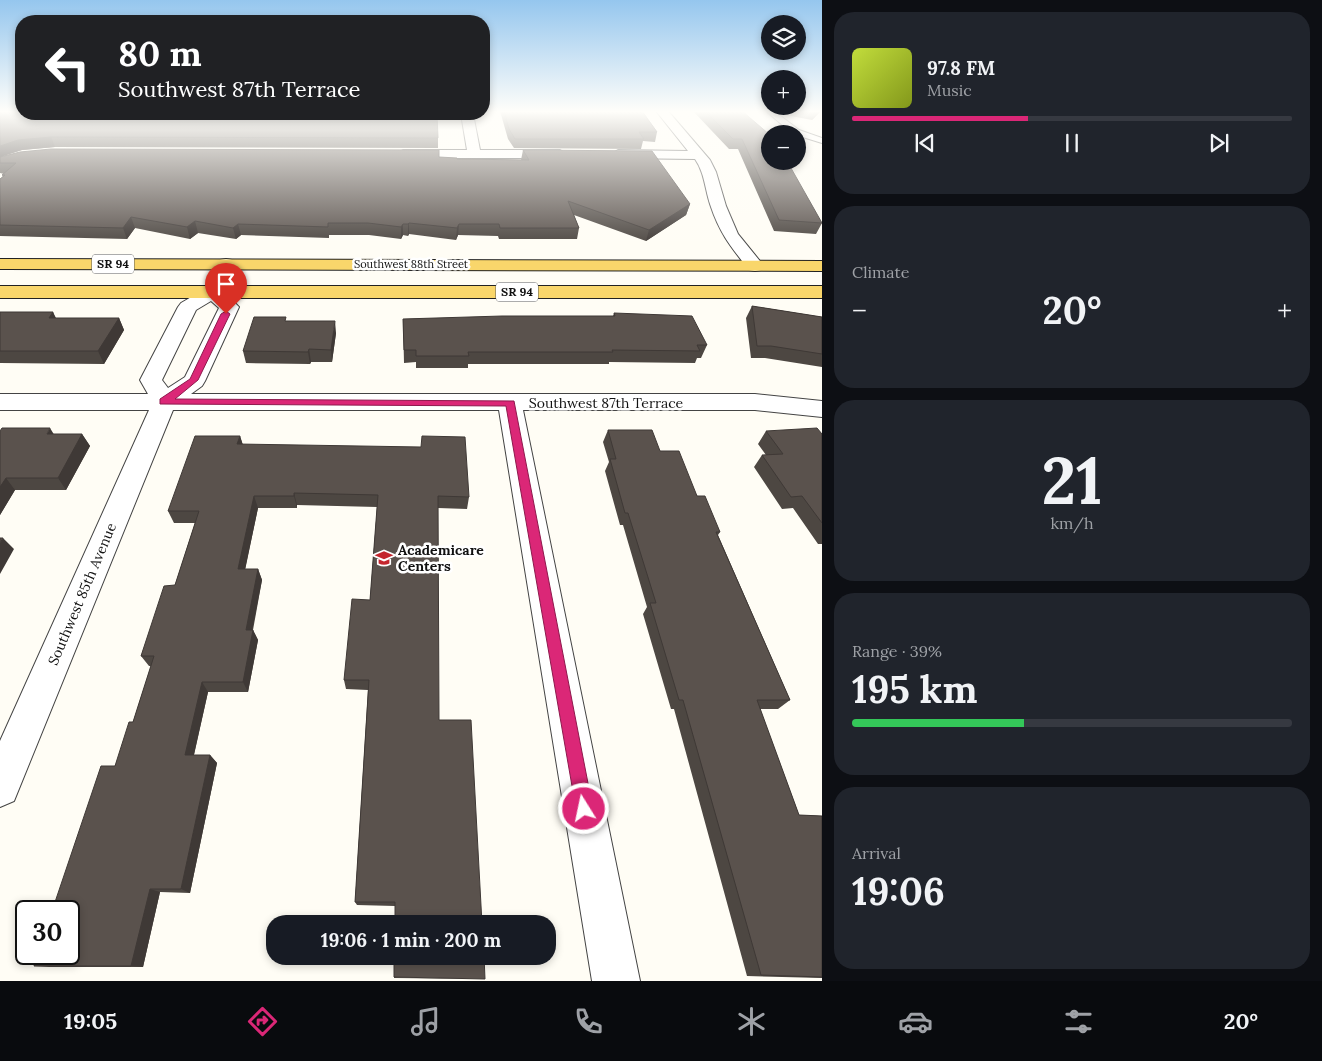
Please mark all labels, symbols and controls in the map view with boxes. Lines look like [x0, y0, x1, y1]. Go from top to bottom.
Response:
map controls [761, 15, 806, 170]
button: layers [761, 15, 806, 60]
text: 80 m [118, 31, 202, 76]
icon: left [35, 35, 100, 100]
text: 97.8 FM [927, 56, 995, 80]
button: + [761, 70, 806, 115]
text: Southwest 87th Terrace [118, 75, 361, 103]
text: Music [927, 80, 972, 100]
button: − [761, 125, 806, 170]
icon: previous [911, 129, 939, 157]
icon: pause [1058, 129, 1086, 157]
icon: next [1205, 129, 1233, 157]
road number: SR 94 [92, 254, 134, 274]
street label: Southwest 88th Street [354, 257, 469, 271]
text: Climate [852, 262, 909, 282]
pin [205, 263, 247, 314]
icon: arrive [212, 270, 240, 298]
road number: SR 94 [496, 282, 538, 302]
text: 20° [1043, 286, 1101, 334]
text: − [852, 293, 867, 329]
text: + [1277, 293, 1292, 329]
street label: Southwest 87th Terrace [529, 394, 684, 412]
text: 21 [1041, 439, 1103, 522]
text: km/h [1050, 513, 1094, 533]
street label: Southwest 85th Avenue [44, 520, 120, 668]
place label: Academicare Centers [398, 541, 484, 575]
school or university icon: Academicare Centers [374, 548, 394, 568]
text: Range · 39% [852, 641, 942, 661]
text: 195 km [852, 665, 977, 713]
position arrow [557, 782, 609, 834]
text: Arrival [852, 843, 901, 863]
text: 19:06 [852, 867, 945, 915]
speed limit sign: 30 [15, 900, 80, 965]
text: 19:06 · 1 min · 200 m [321, 928, 501, 952]
icon: directions [245, 1004, 280, 1039]
icon: music [408, 1004, 443, 1039]
icon: phone [571, 1004, 606, 1039]
icon: climate [734, 1004, 769, 1039]
icon: car [898, 1004, 933, 1039]
icon: filters [1061, 1004, 1096, 1039]
text: 19:05 [64, 1007, 117, 1035]
text: 20° [1224, 1007, 1258, 1035]

